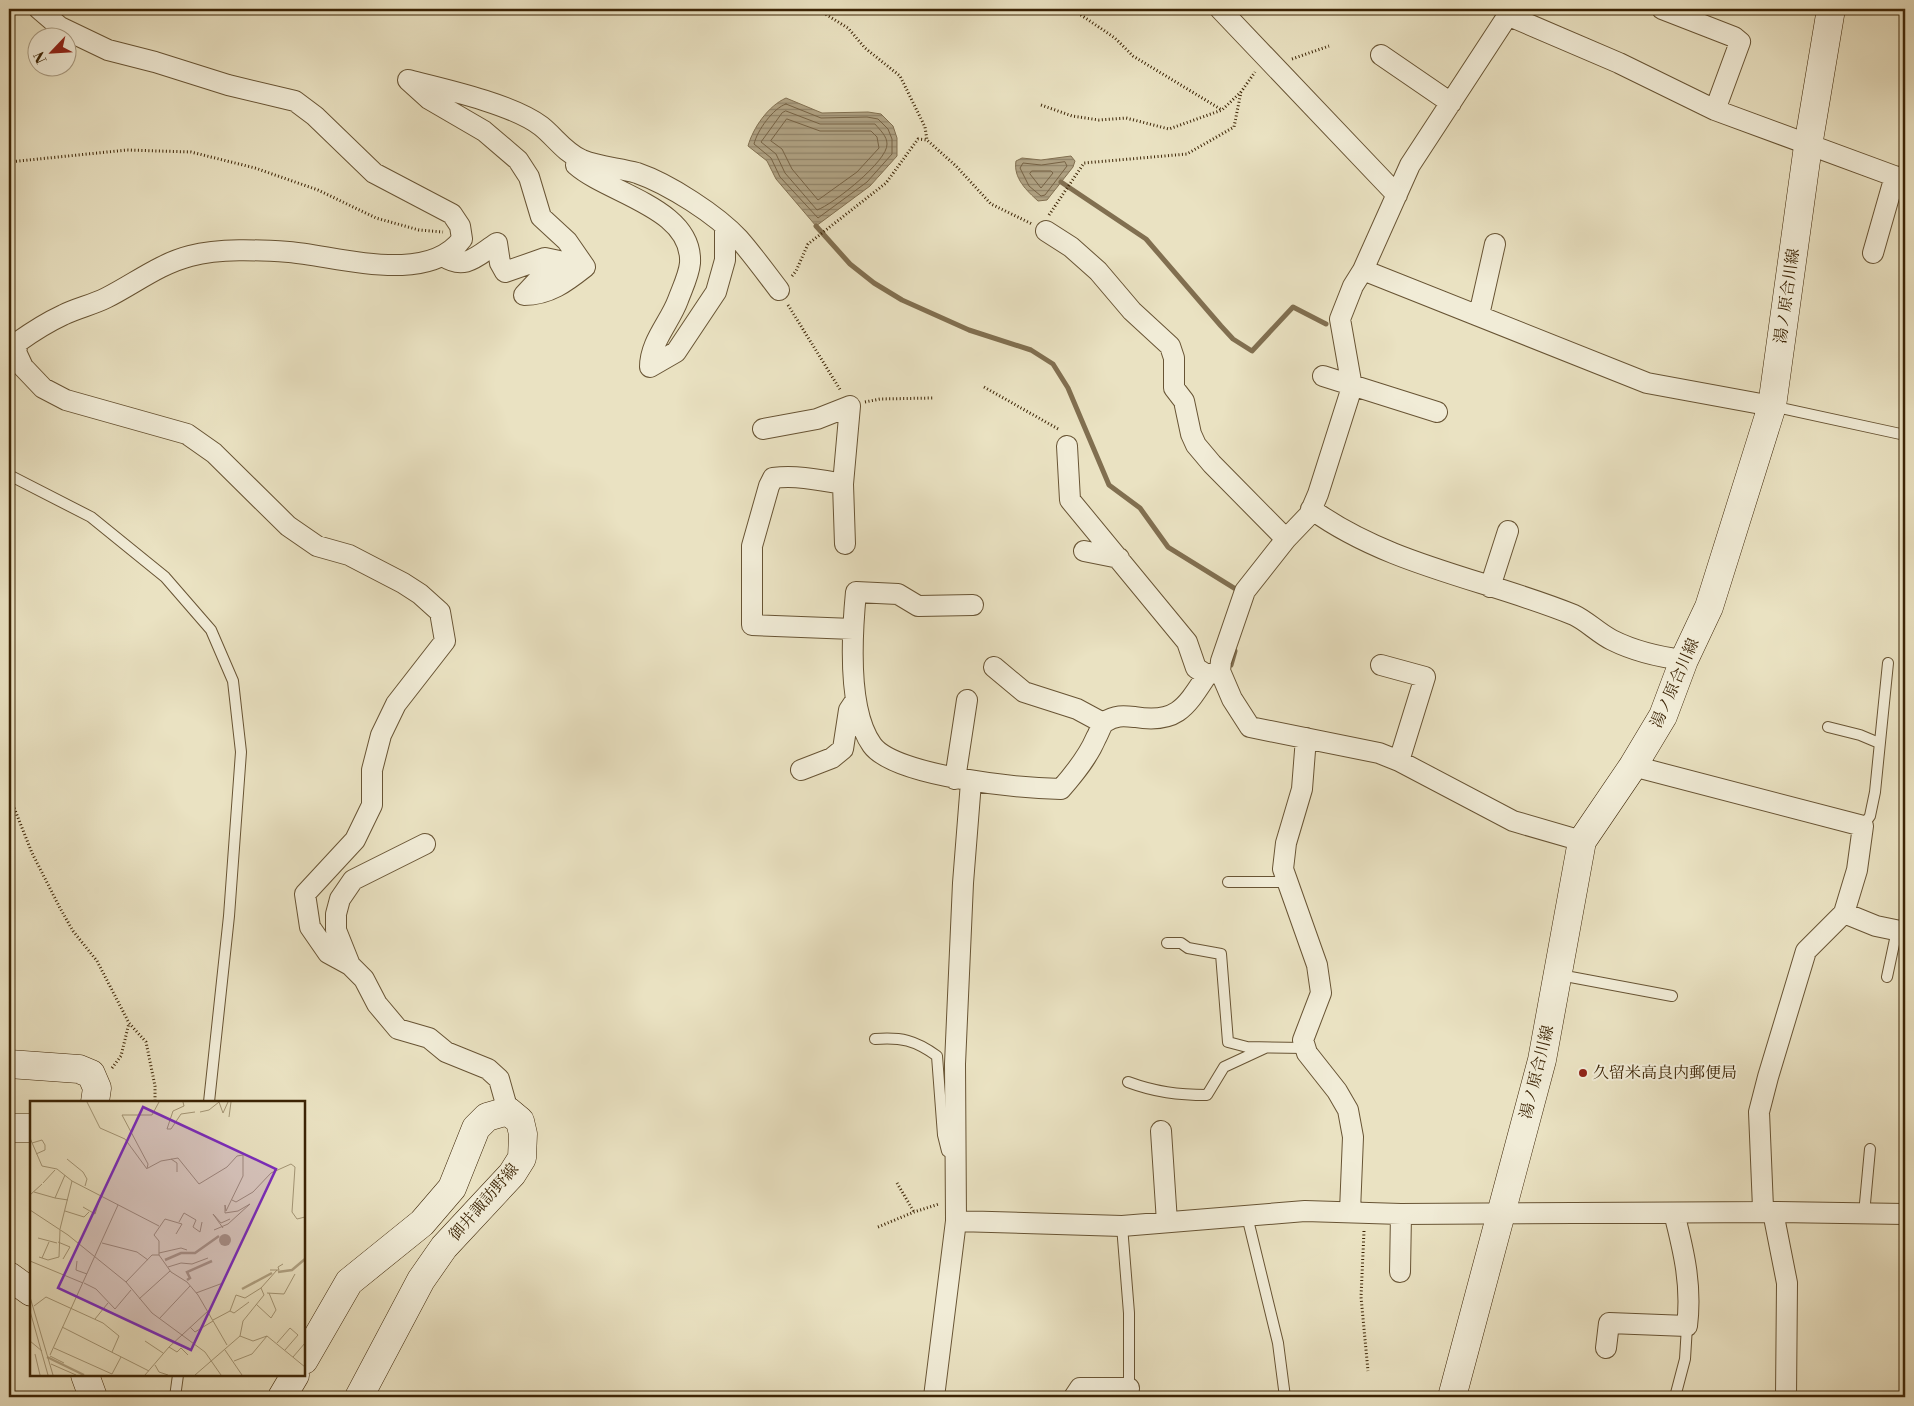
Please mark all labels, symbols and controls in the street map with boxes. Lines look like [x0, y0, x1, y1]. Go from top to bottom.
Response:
north arrow [28, 28, 78, 78]
text: N [31, 48, 52, 66]
street label: 湯ノ原合川線 [1770, 247, 1804, 345]
street label: 湯ノ原合川線 [1646, 635, 1704, 731]
street label: 湯ノ原合川線 [1516, 1023, 1558, 1121]
place label: 久留米高良内郵便局 [1593, 1063, 1737, 1083]
marker: 久留米高良内郵便局 [1577, 1067, 1589, 1079]
inset map [30, 1101, 305, 1376]
street label: 御井諏訪野線 [445, 1159, 523, 1245]

